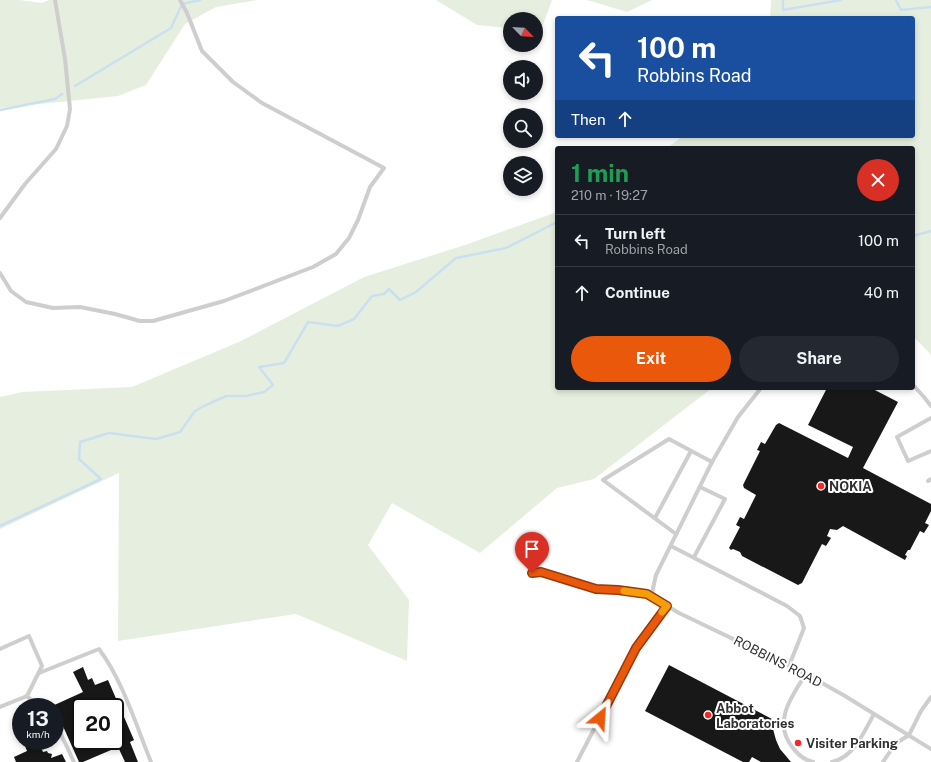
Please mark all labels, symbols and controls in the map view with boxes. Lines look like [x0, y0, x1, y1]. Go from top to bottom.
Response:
north arrow [503, 12, 543, 52]
map controls [503, 12, 543, 196]
text: 100 m [637, 31, 716, 64]
icon: left [571, 32, 623, 84]
button: sound [503, 60, 543, 100]
text: Robbins Road [637, 65, 751, 86]
button: search [503, 108, 543, 148]
icon: ahead [614, 108, 636, 130]
text: Then [571, 111, 606, 128]
button: layers [503, 156, 543, 196]
text: 1 min [571, 159, 629, 187]
button: close [857, 159, 899, 201]
text: 210 m · 19:27 [571, 188, 648, 203]
text: Turn left [605, 225, 666, 242]
icon: left [571, 230, 593, 252]
text: 100 m [858, 232, 899, 249]
text: Robbins Road [605, 242, 688, 257]
icon: ahead [571, 282, 593, 304]
text: Continue [605, 284, 670, 301]
text: 40 m [864, 284, 899, 301]
button: Exit [571, 336, 731, 382]
button: Share [739, 336, 899, 382]
place label: NOKIA [829, 479, 872, 494]
marker: NOKIA [816, 481, 826, 491]
pin [515, 532, 549, 573]
icon: arrive [521, 538, 543, 560]
street label: ROBBINS ROAD [731, 633, 824, 690]
position arrow [579, 697, 621, 739]
speed limit sign: 20 [72, 698, 124, 750]
place label: Abbot Laboratories [716, 701, 794, 731]
text: 13 [27, 707, 49, 731]
marker: Abbot Laboratories [703, 710, 713, 720]
text: km/h [26, 728, 50, 740]
place label: Visiter Parking [806, 736, 898, 751]
marker: Visiter Parking [793, 738, 803, 748]

